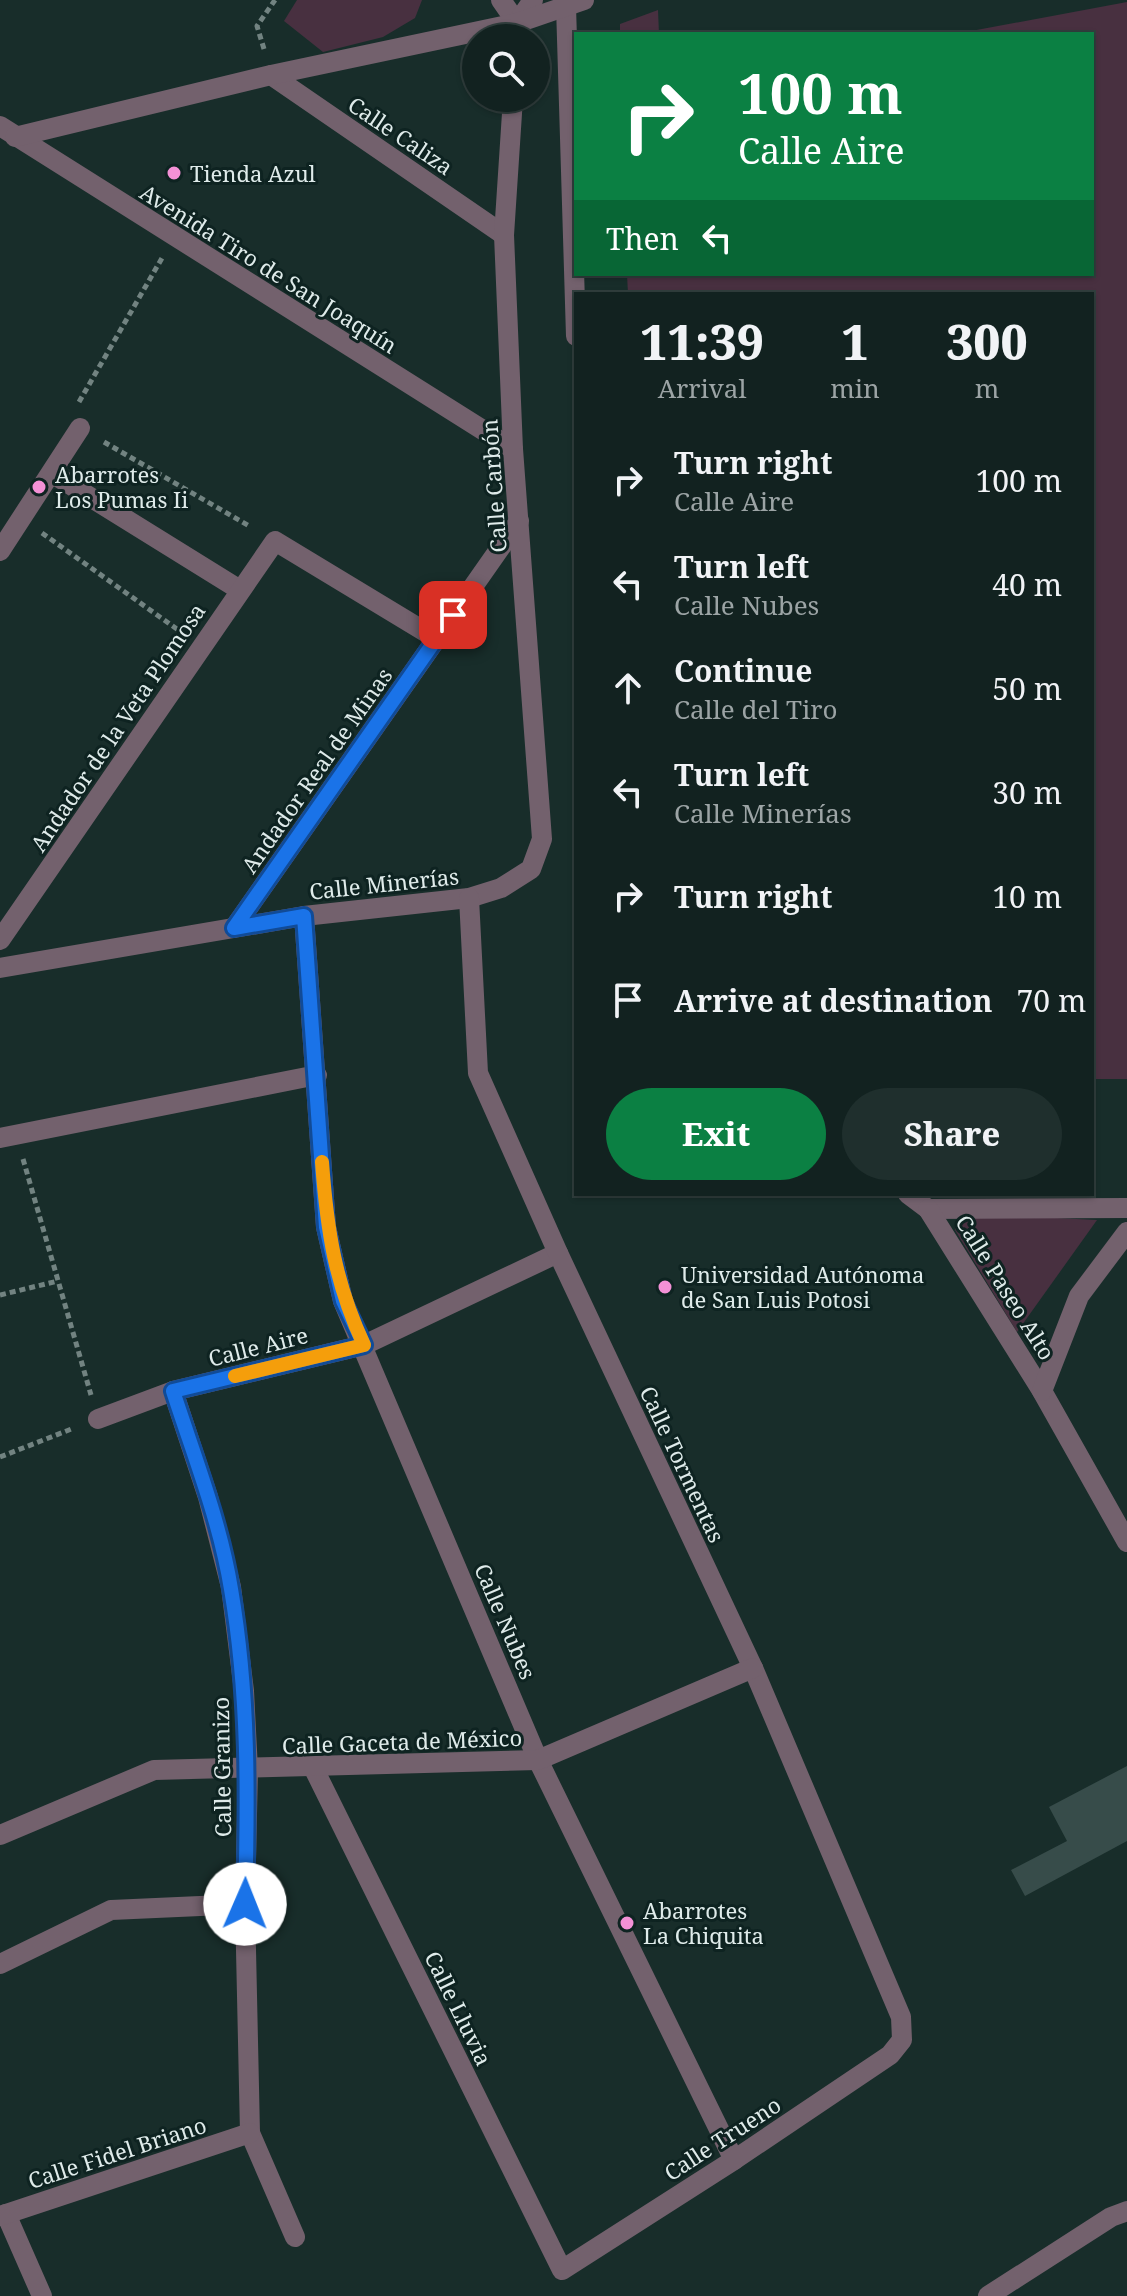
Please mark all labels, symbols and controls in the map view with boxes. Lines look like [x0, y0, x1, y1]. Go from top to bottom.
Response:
map controls [462, 24, 550, 112]
button: search [462, 24, 550, 112]
text: 100 m [738, 54, 903, 130]
icon: right [606, 64, 710, 168]
street label: Calle Caliza [343, 89, 459, 181]
text: Calle Aire [738, 126, 904, 175]
place label: Tienda Azul [190, 158, 316, 188]
marker: Tienda Azul [165, 164, 183, 182]
street label: Avenida Tiro de San Joaquín [135, 176, 403, 360]
icon: left [695, 216, 739, 260]
text: Then [606, 218, 679, 259]
text: 11:39 [640, 309, 764, 374]
text: 1 [841, 309, 869, 374]
text: 300 [946, 309, 1028, 374]
text: Arrival [658, 370, 747, 406]
text: min [830, 370, 880, 406]
text: m [975, 370, 999, 406]
street label: Calle Carbón [473, 418, 513, 554]
text: Turn right [674, 442, 832, 483]
icon: right [606, 458, 650, 502]
place label: Abarrotes Los Pumas Ii [55, 459, 188, 514]
text: 100 m [976, 460, 1062, 501]
marker: Abarrotes Los Pumas Ii [30, 478, 48, 496]
text: Calle Aire [674, 483, 794, 519]
text: Turn left [674, 546, 809, 587]
icon: left [606, 562, 650, 606]
text: 40 m [992, 564, 1062, 605]
pin [419, 581, 487, 649]
text: Calle Nubes [674, 587, 819, 623]
icon: arrive [431, 593, 475, 637]
street label: Andador de la Veta Plomosa [22, 597, 212, 857]
text: Continue [674, 650, 812, 691]
street label: Andador Real de Minas [234, 661, 398, 879]
icon: ahead [606, 666, 650, 710]
text: 50 m [992, 668, 1062, 709]
text: Calle del Tiro [674, 691, 838, 727]
text: Turn left [674, 754, 809, 795]
icon: left [606, 770, 650, 814]
text: 30 m [992, 772, 1062, 813]
text: Calle Minerías [674, 795, 852, 831]
street label: Calle Minerías [308, 860, 460, 906]
icon: right [606, 874, 650, 918]
text: Turn right [674, 876, 832, 917]
text: 10 m [992, 876, 1062, 917]
icon: arrive [606, 978, 650, 1022]
text: Arrive at destination [674, 980, 993, 1021]
text: 70 m [1017, 980, 1086, 1021]
button: Exit [606, 1088, 826, 1180]
button: Share [842, 1088, 1062, 1180]
street label: Calle Paseo Alto [949, 1209, 1063, 1365]
place label: Universidad Autónoma de San Luis Potosi [681, 1259, 925, 1314]
marker: Universidad Autónoma de San Luis Potosi [656, 1278, 674, 1296]
street label: Calle Aire [205, 1319, 311, 1373]
street label: Calle Tormentas [634, 1381, 732, 1547]
street label: Calle Nubes [468, 1559, 544, 1683]
street label: Calle Granizo [205, 1697, 237, 1837]
street label: Calle Gaceta de México [281, 1722, 523, 1760]
position arrow [203, 1862, 287, 1946]
place label: Abarrotes La Chiquita [643, 1895, 764, 1950]
marker: Abarrotes La Chiquita [618, 1914, 636, 1932]
street label: Calle Lluvia [418, 1946, 500, 2070]
street label: Calle Trueno [658, 2089, 786, 2187]
street label: Calle Fidel Briano [24, 2109, 210, 2195]

